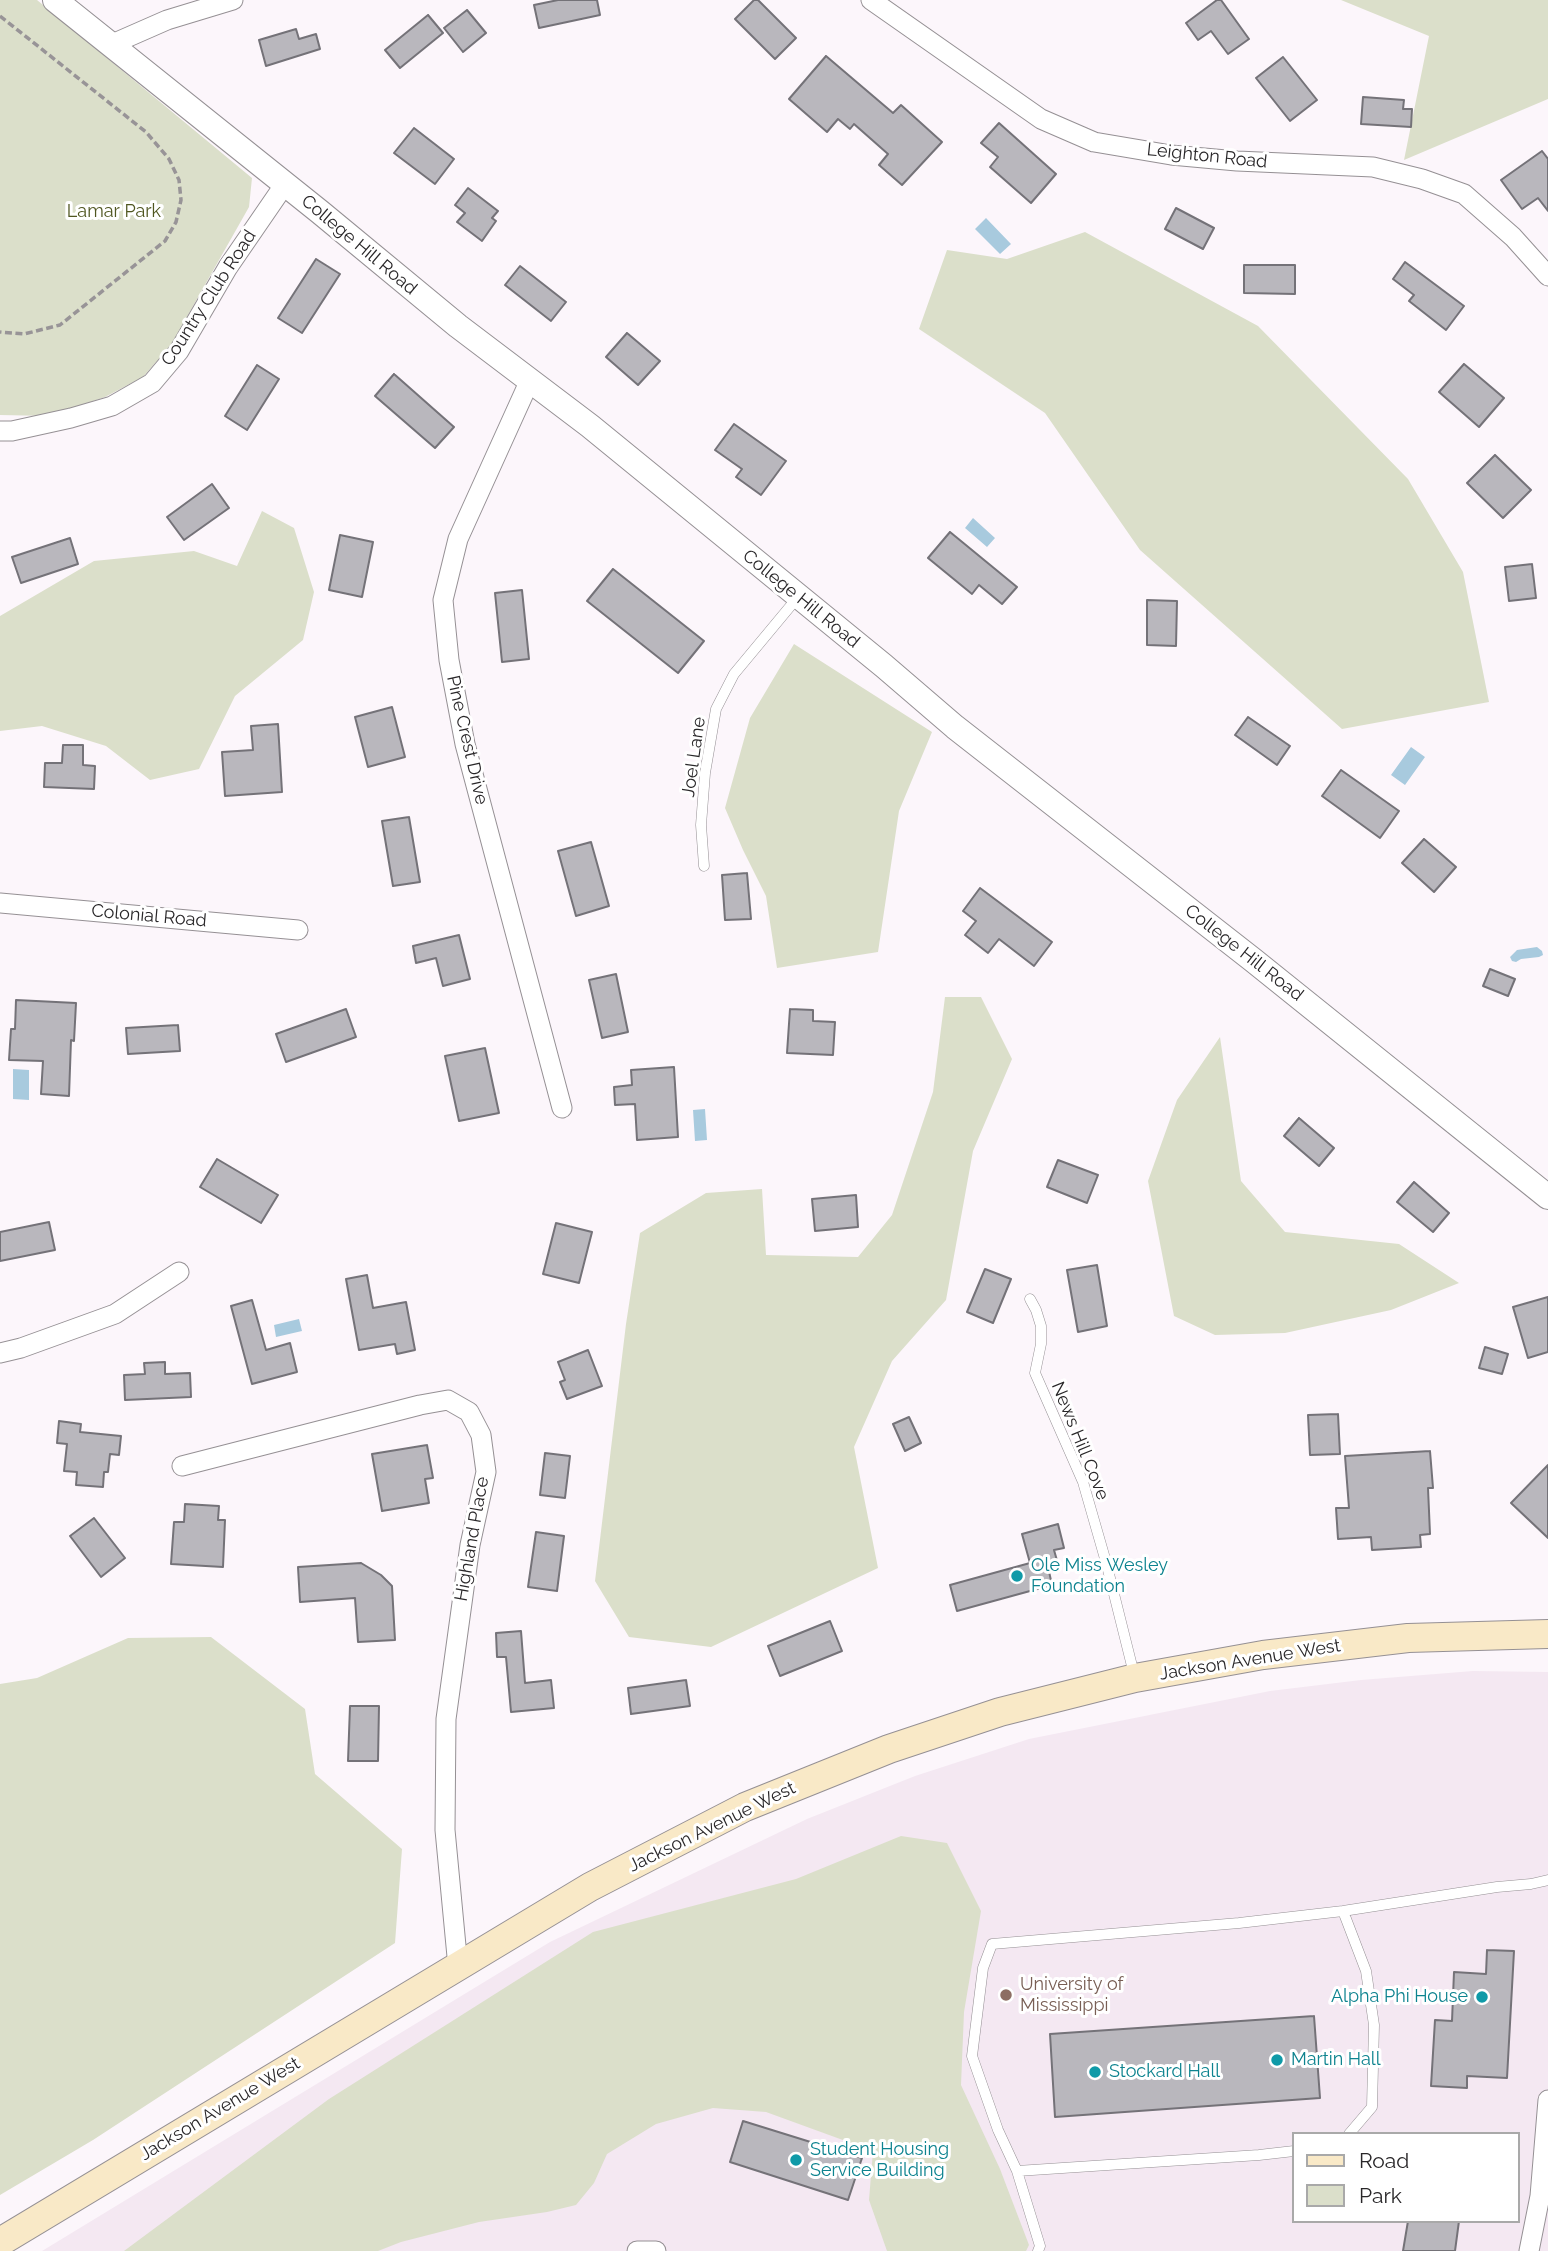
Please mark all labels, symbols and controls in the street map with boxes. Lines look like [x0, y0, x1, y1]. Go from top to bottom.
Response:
street label: Leighton Road [1146, 139, 1268, 173]
street label: College Hill Road [297, 190, 421, 300]
park label: Lamar Park [67, 201, 161, 223]
street label: Country Club Road [157, 226, 261, 370]
street label: College Hill Road [738, 545, 864, 653]
street label: Pine Crest Drive [442, 673, 492, 807]
street label: Joel Lane [678, 716, 710, 798]
street label: Colonial Road [91, 900, 207, 932]
street label: College Hill Road [1180, 900, 1308, 1006]
street label: News Hill Cove [1046, 1379, 1114, 1503]
street label: Highland Place [450, 1475, 494, 1603]
place label: Ole Miss Wesley Foundation [1031, 1555, 1168, 1598]
marker: Ole Miss Wesley Foundation [1009, 1568, 1025, 1584]
street label: Jackson Avenue West [1158, 1635, 1342, 1685]
street label: Jackson Avenue West [625, 1777, 799, 1877]
place label: University of Mississippi [1020, 1974, 1124, 2016]
place label: Alpha Phi House [1331, 1986, 1468, 2008]
marker: University of Mississippi [998, 1987, 1014, 2003]
marker: Alpha Phi House [1474, 1989, 1490, 2005]
place label: Martin Hall [1291, 2049, 1381, 2071]
marker: Martin Hall [1269, 2052, 1285, 2068]
street label: Jackson Avenue West [136, 2053, 304, 2165]
place label: Stockard Hall [1109, 2061, 1220, 2083]
marker: Stockard Hall [1087, 2064, 1103, 2080]
legend [1292, 2132, 1520, 2223]
place label: Student Housing Service Building [810, 2139, 949, 2182]
text: Road [1359, 2148, 1409, 2173]
marker: Student Housing Service Building [788, 2152, 804, 2168]
text: Park [1359, 2183, 1402, 2208]

